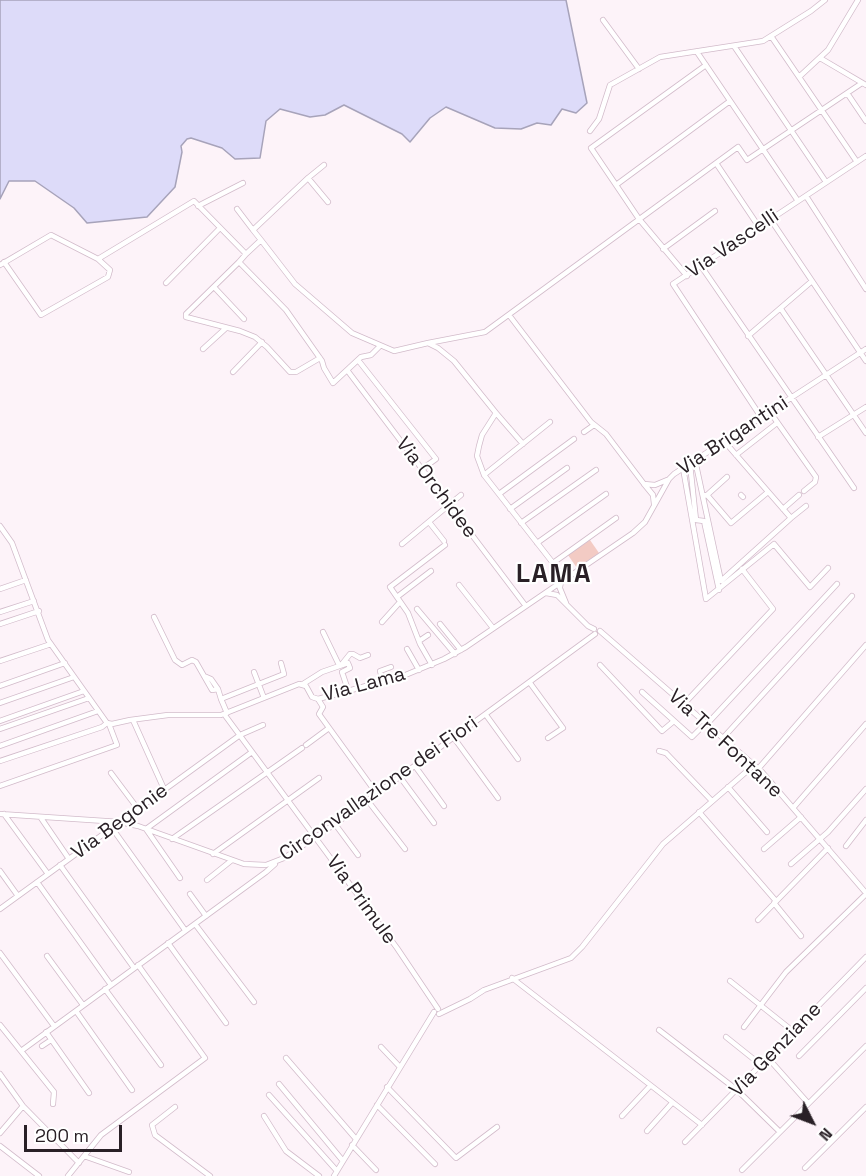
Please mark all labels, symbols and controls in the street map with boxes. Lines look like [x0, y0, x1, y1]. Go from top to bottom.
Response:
street label: Via Vascelli [682, 204, 784, 284]
street label: Via Brigantini [673, 391, 793, 481]
street label: Via Orchidee [390, 433, 482, 543]
district label: LAMA [516, 559, 592, 591]
street label: Via Lama [320, 662, 408, 708]
street label: Via Tre Fontane [663, 685, 787, 803]
street label: Circonvallazione dei Fiori [275, 711, 483, 867]
street label: Via Begonie [67, 779, 173, 865]
street label: Via Primule [321, 851, 401, 949]
street label: Via Genziane [725, 998, 827, 1102]
north arrow [782, 1092, 842, 1152]
scale bar [27, 1113, 124, 1151]
text: N [814, 1123, 837, 1145]
text: 200 m [35, 1124, 89, 1147]

